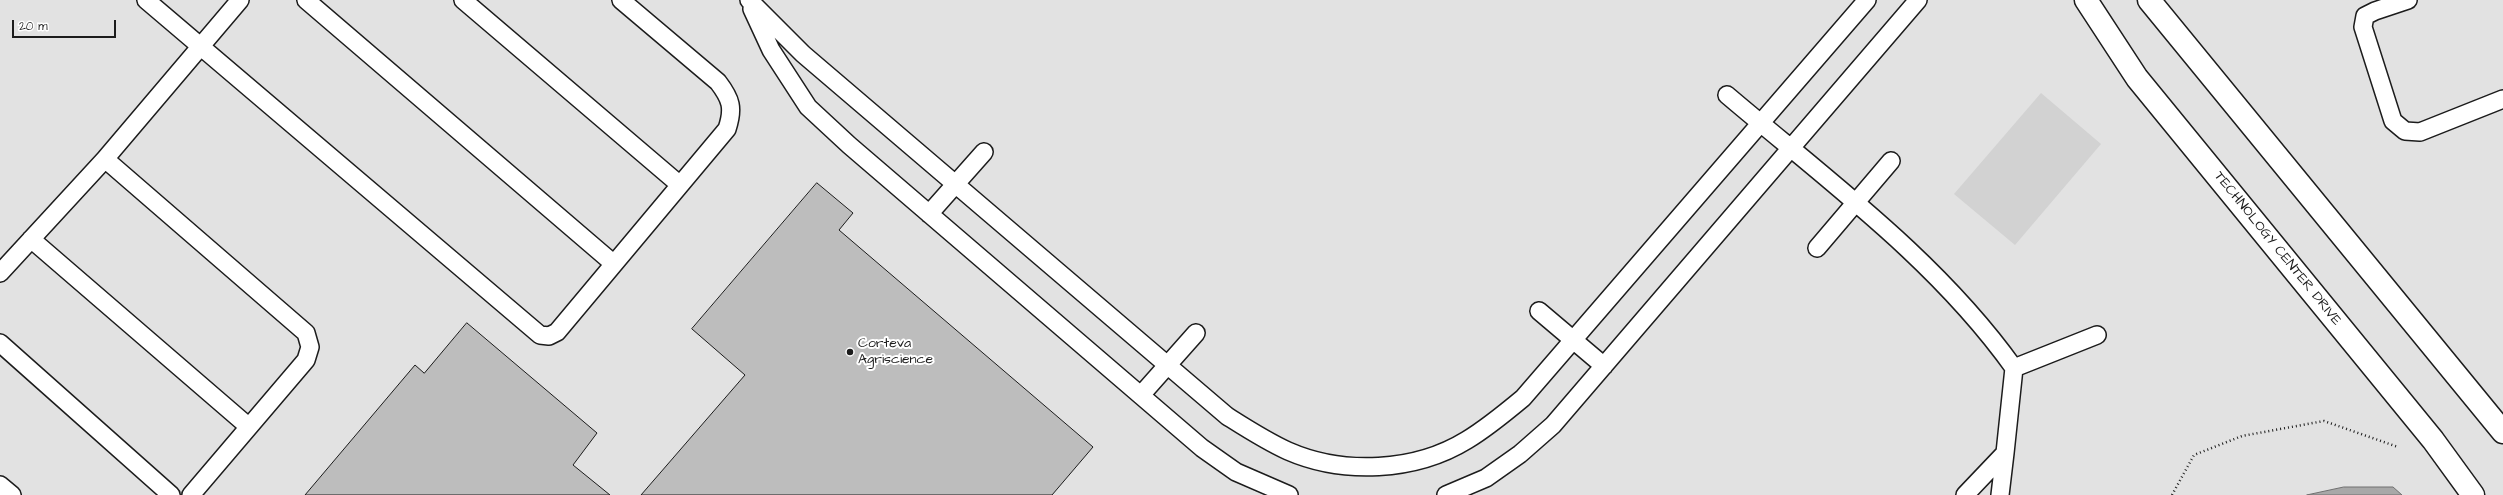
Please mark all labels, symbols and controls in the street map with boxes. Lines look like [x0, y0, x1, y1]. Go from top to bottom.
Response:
scale bar [14, 12, 118, 38]
text: 20 m [19, 18, 48, 35]
street label: TECHNOLOGY CENTER DRIVE [2210, 169, 2344, 329]
place label: Corteva Agriscience [858, 336, 933, 368]
marker: Corteva Agriscience [845, 347, 855, 357]

